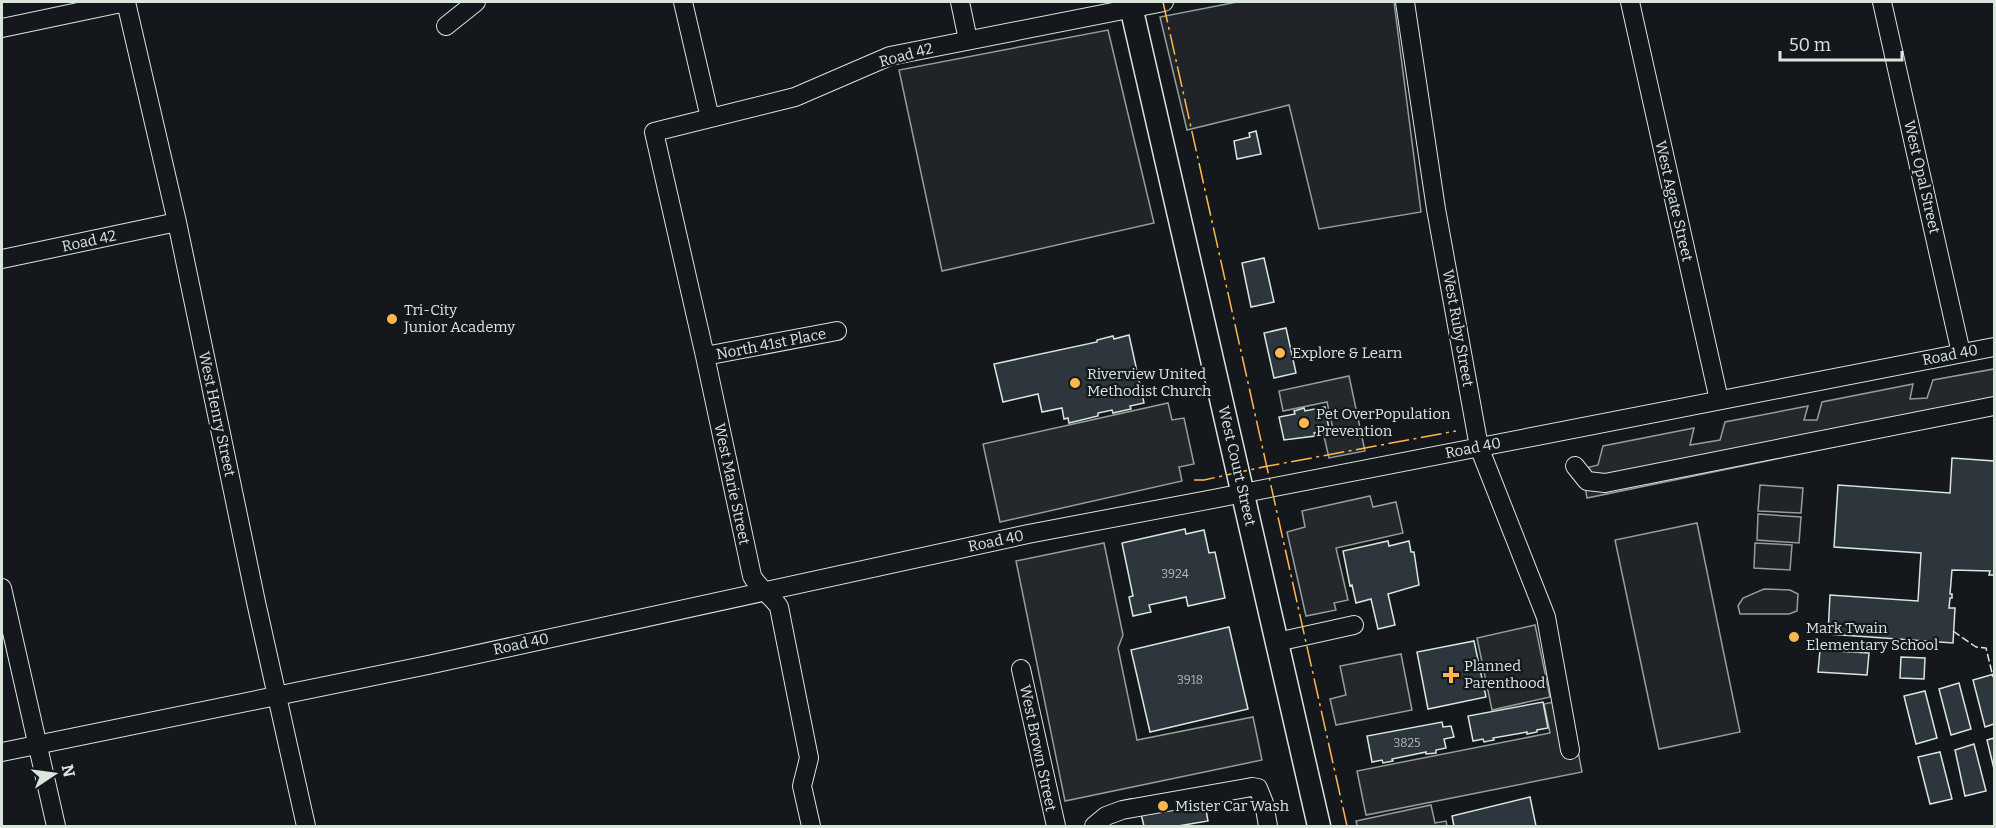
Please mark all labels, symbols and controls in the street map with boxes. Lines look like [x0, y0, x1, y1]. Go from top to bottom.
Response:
scale bar [1780, 24, 1902, 62]
text: 50 m [1789, 34, 1831, 56]
street label: Road 42 [877, 39, 935, 71]
street label: West Opal Street [1900, 119, 1944, 236]
street label: West Agate Street [1651, 139, 1697, 264]
street label: Road 42 [60, 226, 118, 256]
street label: West Ruby Street [1439, 268, 1477, 389]
place label: Tri-City Junior Academy [403, 301, 515, 336]
marker: Tri-City Junior Academy [385, 312, 399, 326]
street label: North 41st Place [714, 325, 828, 363]
street label: Road 40 [1920, 341, 1980, 369]
place label: Explore & Learn [1292, 344, 1403, 362]
marker: Explore & Learn [1273, 346, 1287, 360]
street label: West Henry Street [195, 350, 239, 479]
place label: Riverview United Methodist Church [1087, 365, 1212, 400]
marker: Riverview United Methodist Church [1068, 376, 1082, 390]
street label: West Court Street [1214, 404, 1260, 528]
place label: Pet OverPopulation Prevention [1316, 405, 1451, 440]
marker: Pet OverPopulation Prevention [1297, 416, 1311, 430]
street label: West Marie Street [710, 422, 754, 547]
street label: Road 40 [1443, 434, 1503, 462]
street label: Road 40 [966, 526, 1026, 556]
house number: 3924 [1161, 567, 1189, 581]
place label: Mark Twain Elementary School [1806, 619, 1938, 654]
street label: Road 40 [491, 629, 551, 659]
marker: Mark Twain Elementary School [1787, 630, 1801, 644]
place label: Planned Parenthood [1464, 657, 1546, 692]
marker: Planned Parenthood [1442, 666, 1460, 684]
house number: 3918 [1177, 673, 1203, 687]
street label: West Brown Street [1016, 683, 1060, 813]
house number: 3825 [1394, 736, 1421, 750]
north arrow [24, 744, 84, 804]
text: N [57, 763, 79, 779]
place label: Mister Car Wash [1175, 797, 1290, 815]
marker: Mister Car Wash [1156, 799, 1170, 813]

